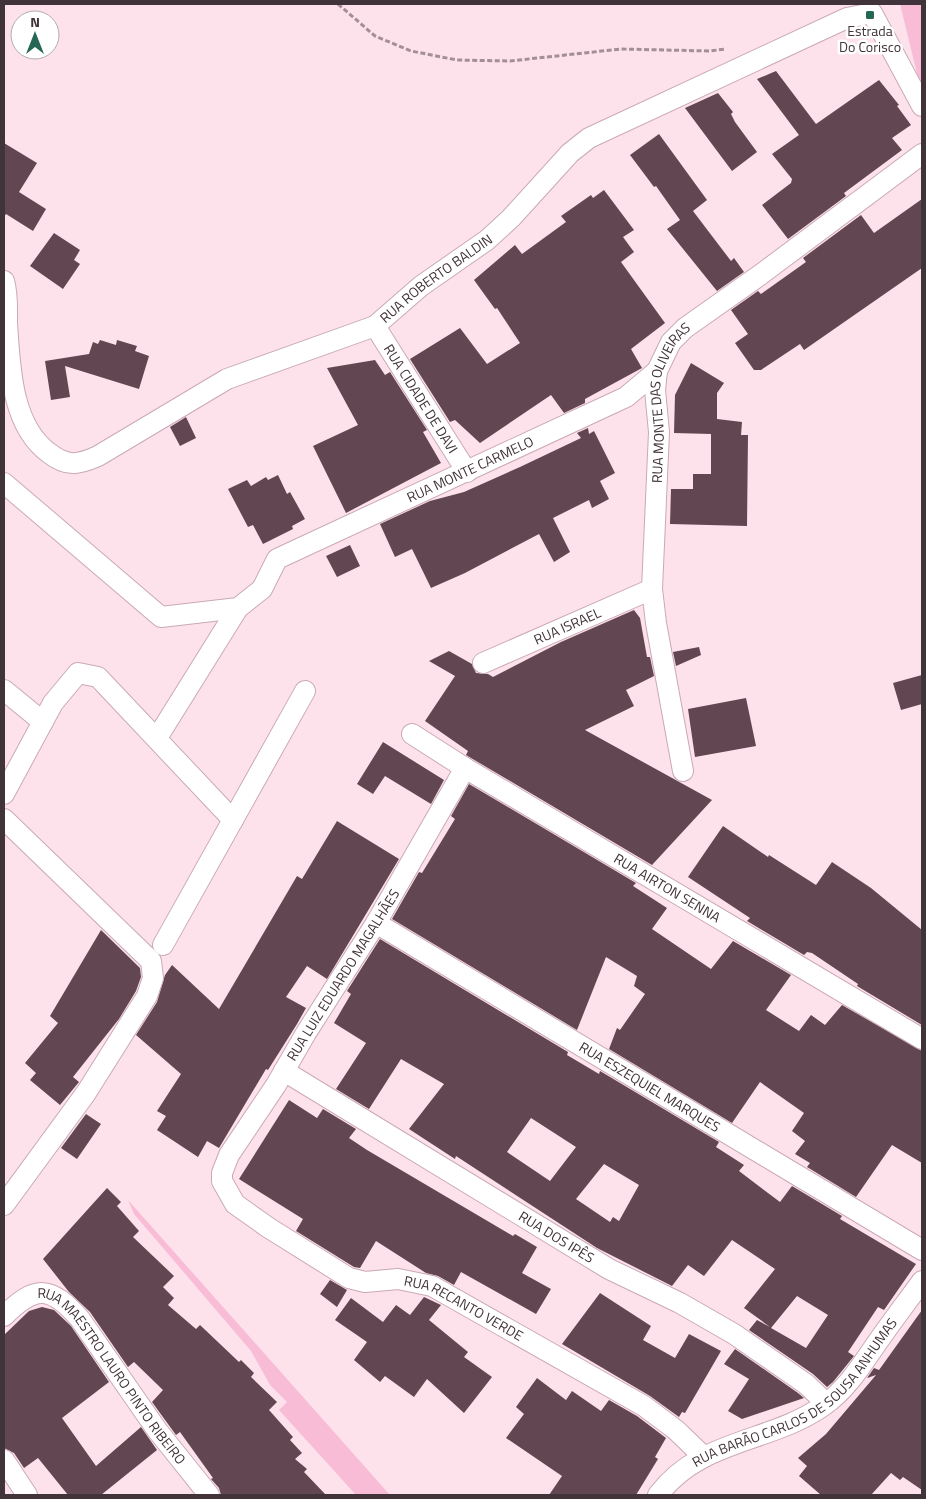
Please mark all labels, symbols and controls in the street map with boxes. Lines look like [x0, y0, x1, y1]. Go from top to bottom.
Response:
marker: Estrada Do Corisco [864, 9, 876, 21]
north arrow [10, 10, 60, 60]
text: N [30, 11, 40, 32]
place label: Estrada Do Corisco [839, 20, 901, 57]
street label: RUA ROBERTO BALDIN [375, 228, 496, 328]
street label: RUA MONTE DAS OLIVEIRAS [644, 317, 694, 484]
street label: RUA CIDADE DE DAVI [379, 340, 464, 457]
street label: RUA MONTE CARMELO [403, 430, 537, 507]
street label: RUA ISRAEL [530, 602, 604, 650]
street label: RUA AIRTON SENNA [610, 848, 725, 928]
street label: RUA LUIZ EDUARDO MAGALHÃES [281, 885, 404, 1065]
street label: RUA ESZEQUIEL MARQUES [575, 1036, 724, 1137]
street label: RUA DOS IPÊS [515, 1205, 598, 1268]
street label: RUA RECANTO VERDE [402, 1270, 527, 1346]
street label: RUA MAESTRO LAURO PINTO RIBEIRO [37, 1282, 191, 1469]
street label: RUA BARÃO CARLOS DE SOUSA ANHUMAS [688, 1313, 902, 1472]

